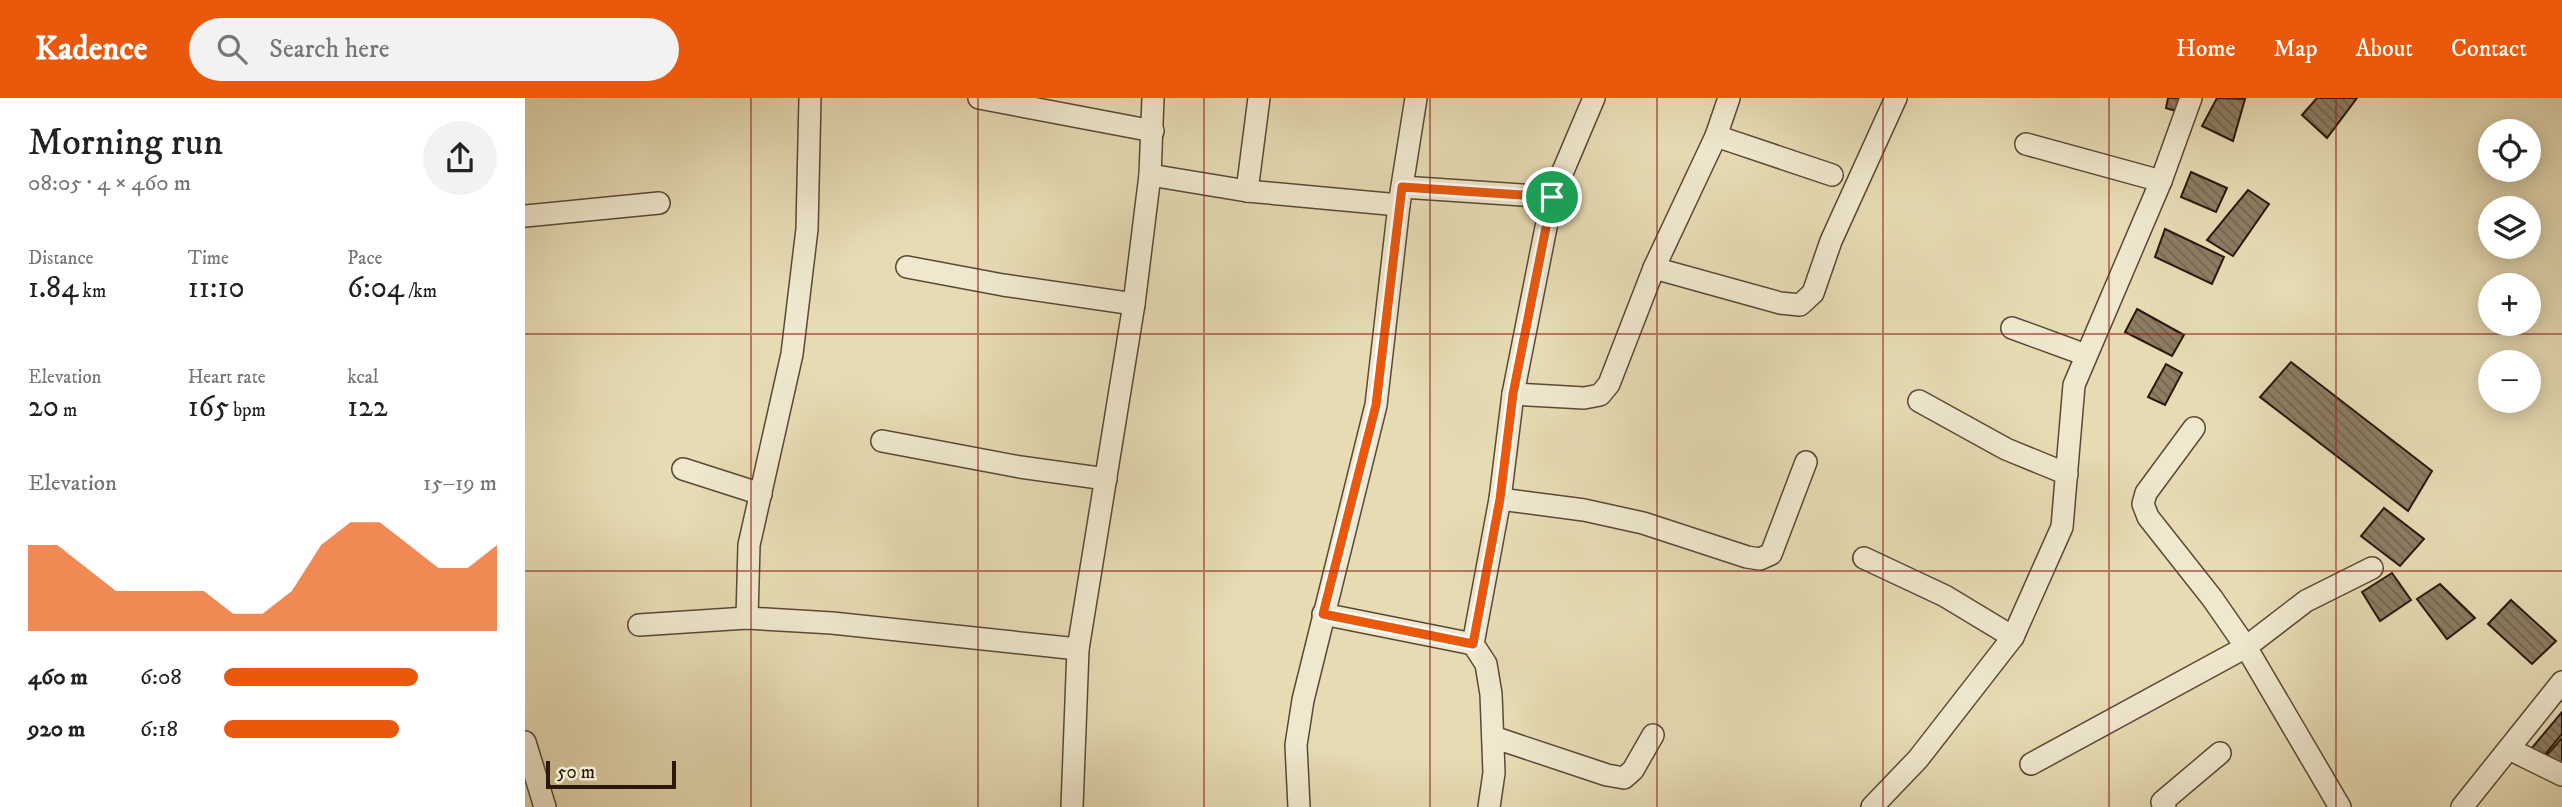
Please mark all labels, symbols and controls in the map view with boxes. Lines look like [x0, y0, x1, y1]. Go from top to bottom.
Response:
search box [189, 18, 679, 81]
text: Kadence [35, 29, 147, 70]
icon: search [213, 30, 251, 68]
text: Search here [269, 33, 390, 66]
text: Home [2176, 34, 2235, 64]
text: Map [2273, 34, 2318, 64]
text: About [2356, 34, 2413, 64]
text: Contact [2451, 34, 2527, 64]
text: Morning run [28, 119, 223, 167]
map controls [2478, 119, 2541, 413]
button: locate [2478, 119, 2541, 182]
button: share [423, 121, 497, 195]
pin [1522, 167, 1582, 227]
text: 08:05 · 4 × 460 m [28, 169, 191, 198]
icon: arrive [1533, 178, 1571, 216]
button: layers [2478, 196, 2541, 259]
text: Distance [28, 247, 93, 270]
text: Time [188, 247, 229, 270]
text: Pace [347, 247, 382, 270]
text: 1.84 [28, 270, 78, 307]
text: 11:10 [188, 270, 245, 307]
text: 6:04 [347, 270, 404, 307]
button: + [2478, 273, 2541, 336]
text: km [78, 280, 106, 303]
text: /km [404, 280, 437, 303]
button: − [2478, 350, 2541, 413]
text: Elevation [28, 366, 102, 389]
text: Heart rate [188, 366, 266, 389]
text: kcal [347, 366, 379, 389]
text: 20 [28, 389, 59, 426]
text: 165 [188, 389, 229, 426]
text: 122 [347, 389, 388, 426]
text: m [59, 399, 77, 422]
text: bpm [229, 399, 266, 422]
text: Elevation [28, 469, 117, 498]
text: 15–19 m [423, 469, 497, 498]
text: 460 m [28, 663, 88, 692]
text: 6:08 [140, 663, 182, 692]
text: 920 m [28, 715, 85, 744]
text: 6:18 [140, 715, 178, 744]
scale bar [546, 758, 675, 790]
text: 50 m [557, 761, 595, 784]

